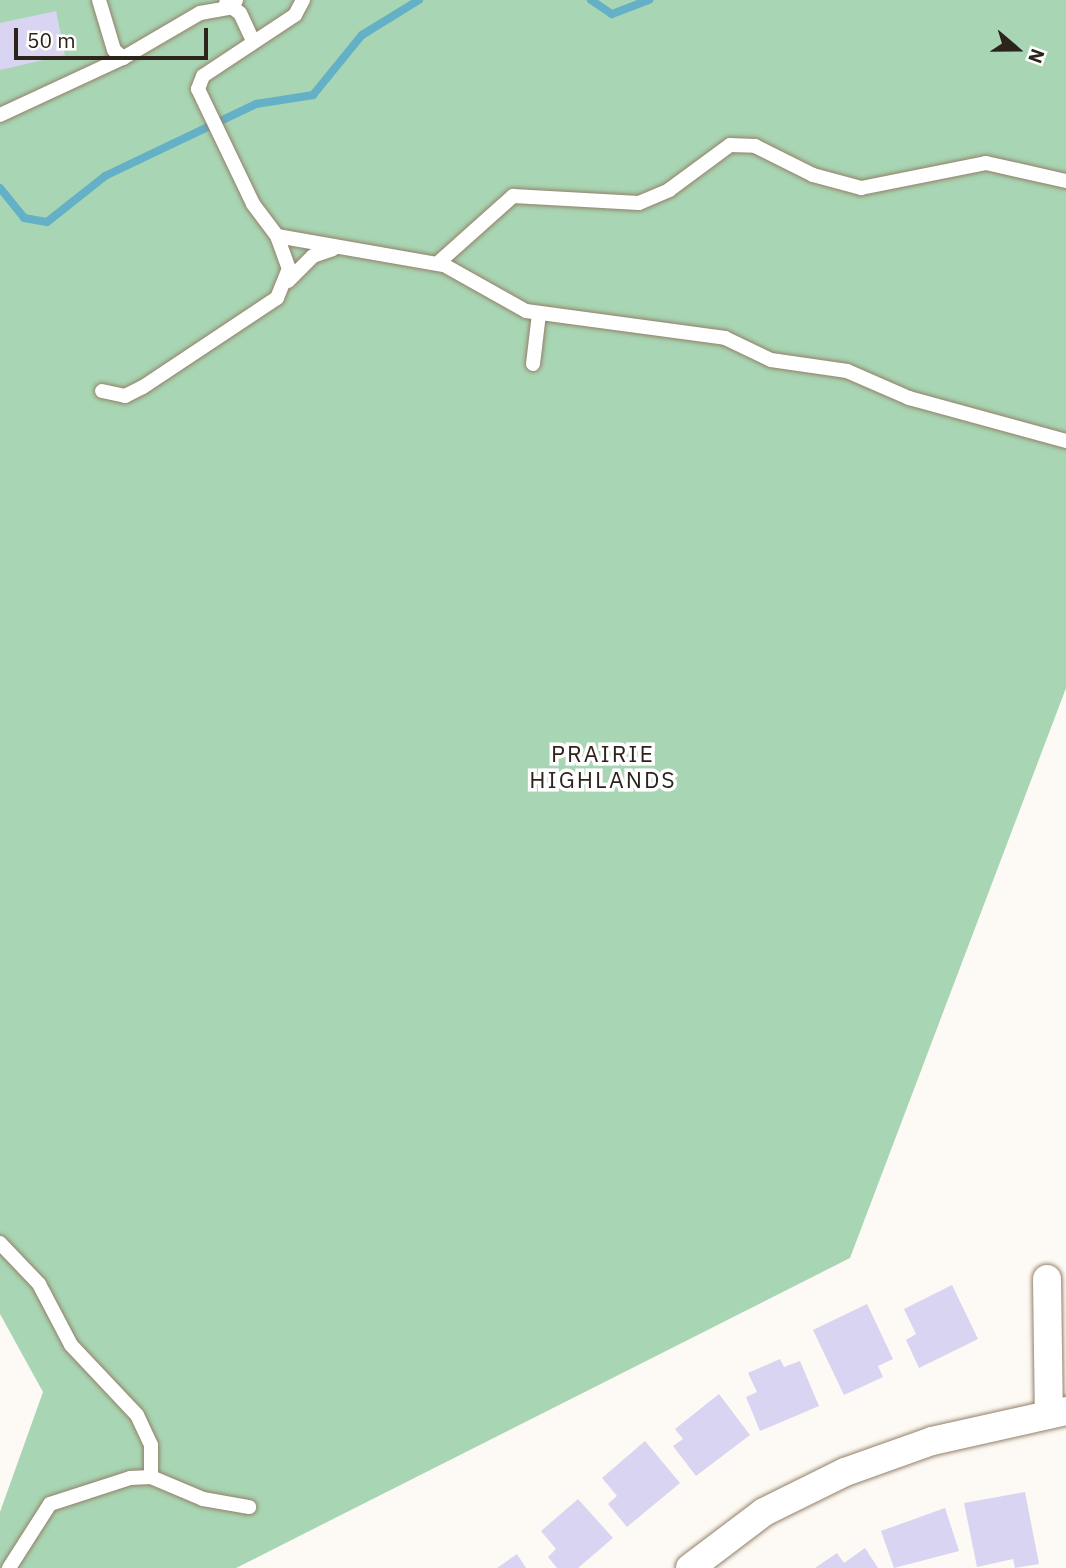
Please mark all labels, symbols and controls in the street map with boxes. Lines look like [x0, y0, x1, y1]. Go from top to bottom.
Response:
scale bar [18, 14, 212, 58]
north arrow [982, 14, 1052, 84]
text: 50 m [27, 26, 76, 54]
text: N [1023, 46, 1050, 67]
district label: PRAIRIE HIGHLANDS [530, 739, 676, 793]

